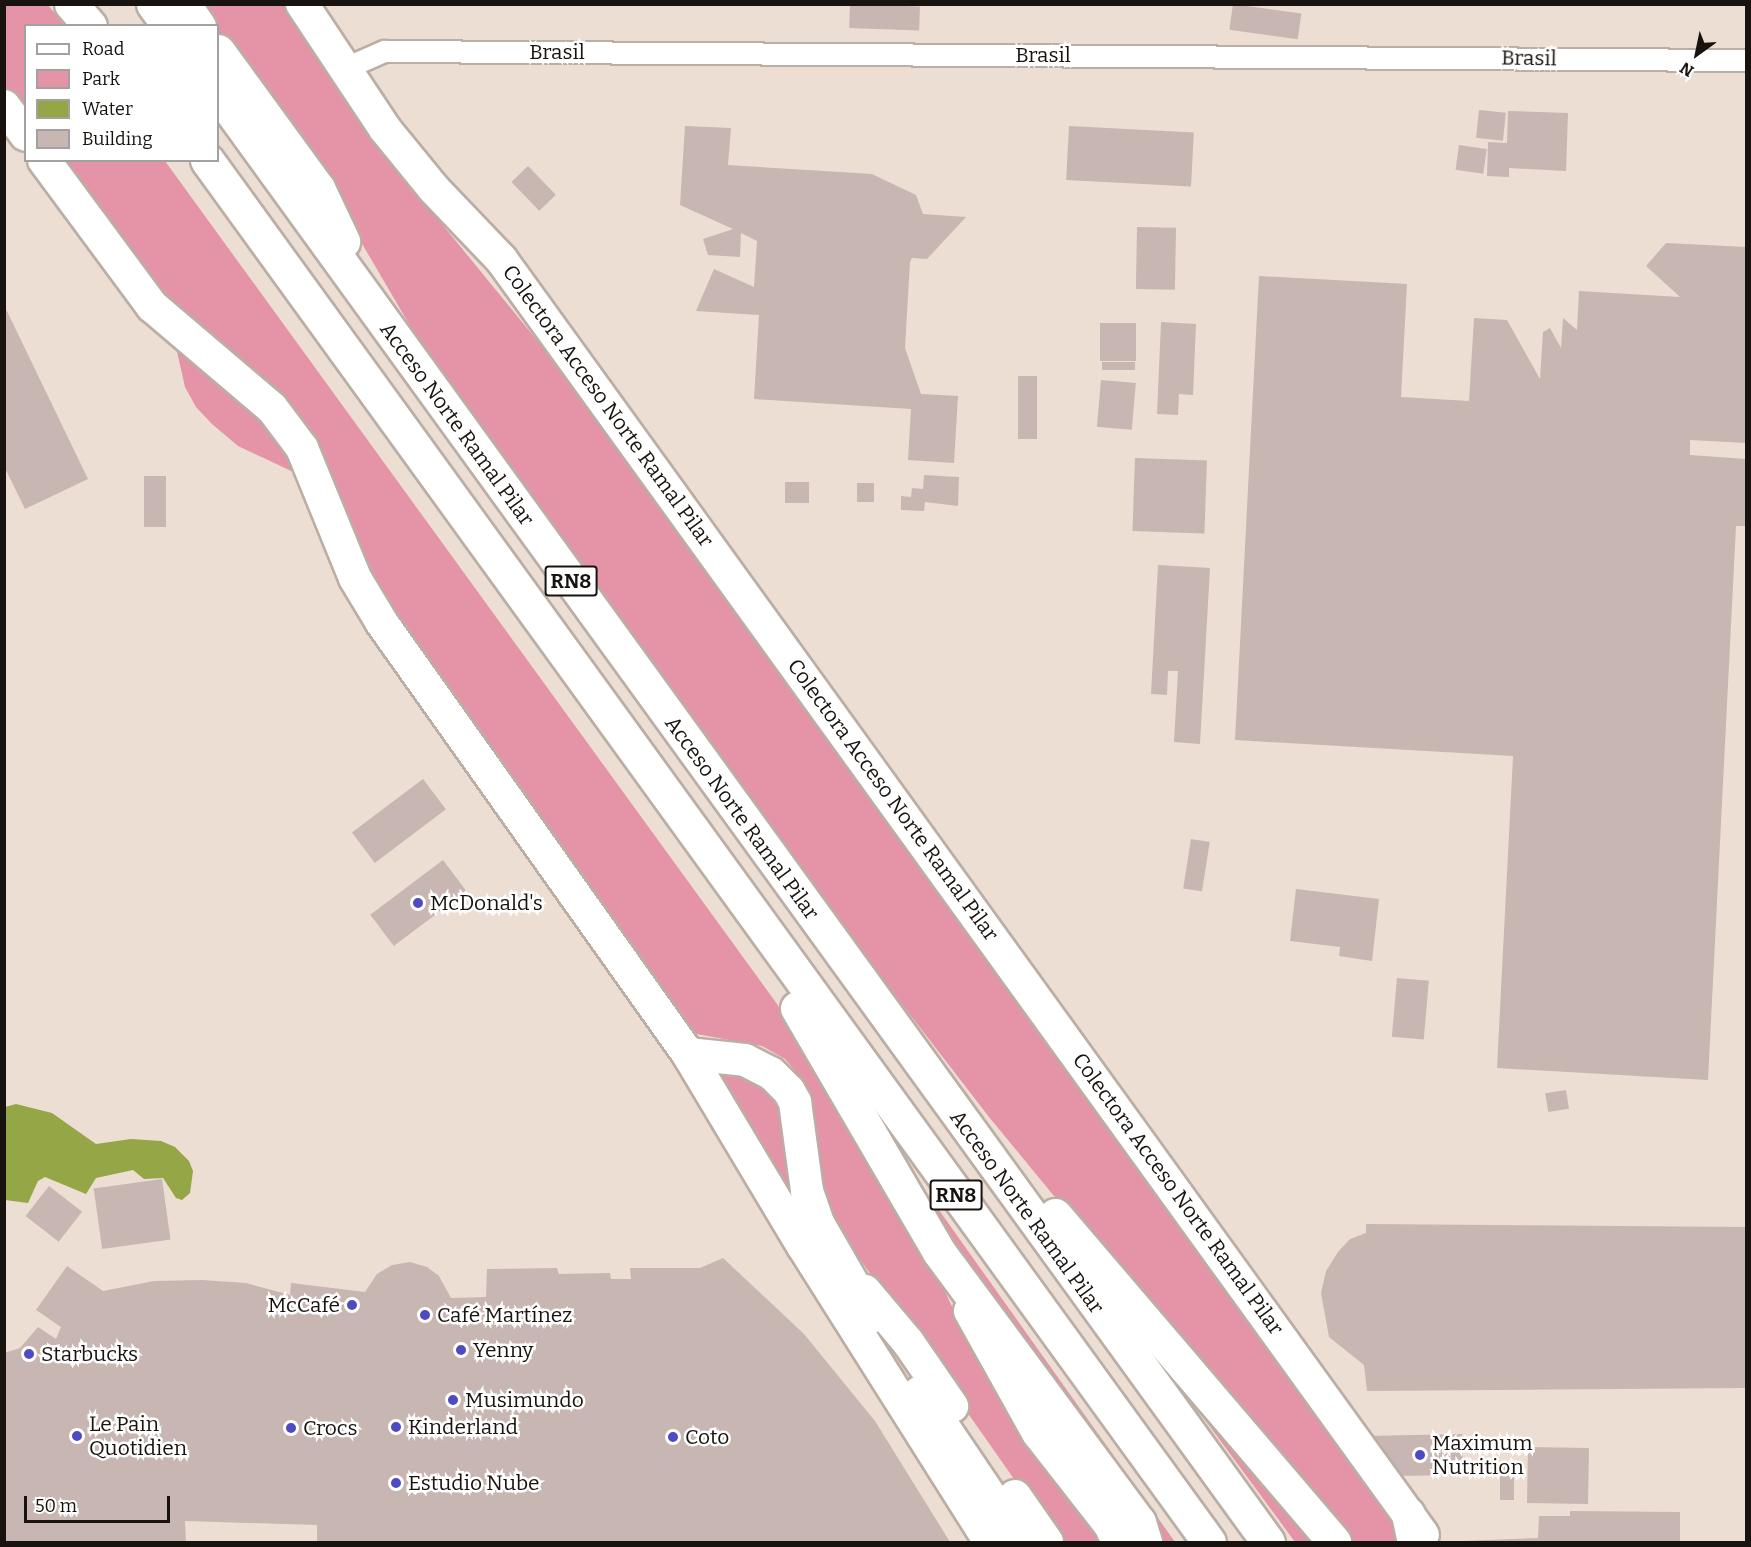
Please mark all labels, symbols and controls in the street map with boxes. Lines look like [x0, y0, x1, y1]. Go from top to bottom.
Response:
legend [24, 24, 219, 162]
north arrow [1667, 24, 1727, 84]
text: Road [82, 38, 124, 60]
street label: Brasil [529, 39, 585, 65]
street label: Brasil [1015, 42, 1071, 68]
street label: Brasil [1501, 45, 1557, 71]
text: N [1677, 58, 1697, 81]
text: Park [82, 68, 120, 90]
text: Water [82, 98, 133, 120]
text: Building [82, 128, 153, 150]
street label: Colectora Acceso Norte Ramal Pilar [497, 260, 719, 552]
street label: Acceso Norte Ramal Pilar [375, 317, 539, 531]
road number: RN8 [544, 564, 598, 598]
street label: Colectora Acceso Norte Ramal Pilar [782, 654, 1004, 946]
street label: Acceso Norte Ramal Pilar [660, 711, 824, 925]
place label: McDonald's [430, 890, 543, 916]
marker: McDonald's [411, 896, 425, 910]
street label: Colectora Acceso Norte Ramal Pilar [1067, 1048, 1289, 1340]
street label: Acceso Norte Ramal Pilar [945, 1105, 1109, 1319]
road number: RN8 [929, 1178, 983, 1212]
place label: McCafé [268, 1292, 340, 1318]
marker: McCafé [345, 1298, 359, 1312]
place label: Café Martínez [437, 1302, 572, 1328]
marker: Café Martínez [418, 1308, 432, 1322]
place label: Yenny [473, 1337, 533, 1363]
place label: Starbucks [41, 1341, 138, 1367]
marker: Yenny [454, 1343, 468, 1357]
marker: Starbucks [22, 1347, 36, 1361]
place label: Musimundo [465, 1387, 584, 1413]
marker: Musimundo [446, 1393, 460, 1407]
place label: Le Pain Quotidien [89, 1411, 187, 1461]
place label: Kinderland [408, 1414, 518, 1440]
place label: Crocs [303, 1415, 358, 1441]
marker: Kinderland [389, 1420, 403, 1434]
marker: Crocs [284, 1421, 298, 1435]
place label: Coto [685, 1424, 729, 1450]
marker: Le Pain Quotidien [70, 1429, 84, 1443]
marker: Coto [666, 1430, 680, 1444]
place label: Maximum Nutrition [1432, 1430, 1532, 1480]
marker: Maximum Nutrition [1413, 1448, 1427, 1462]
place label: Estudio Nube [408, 1470, 540, 1496]
marker: Estudio Nube [389, 1476, 403, 1490]
scale bar [27, 1484, 172, 1522]
text: 50 m [35, 1495, 77, 1517]

